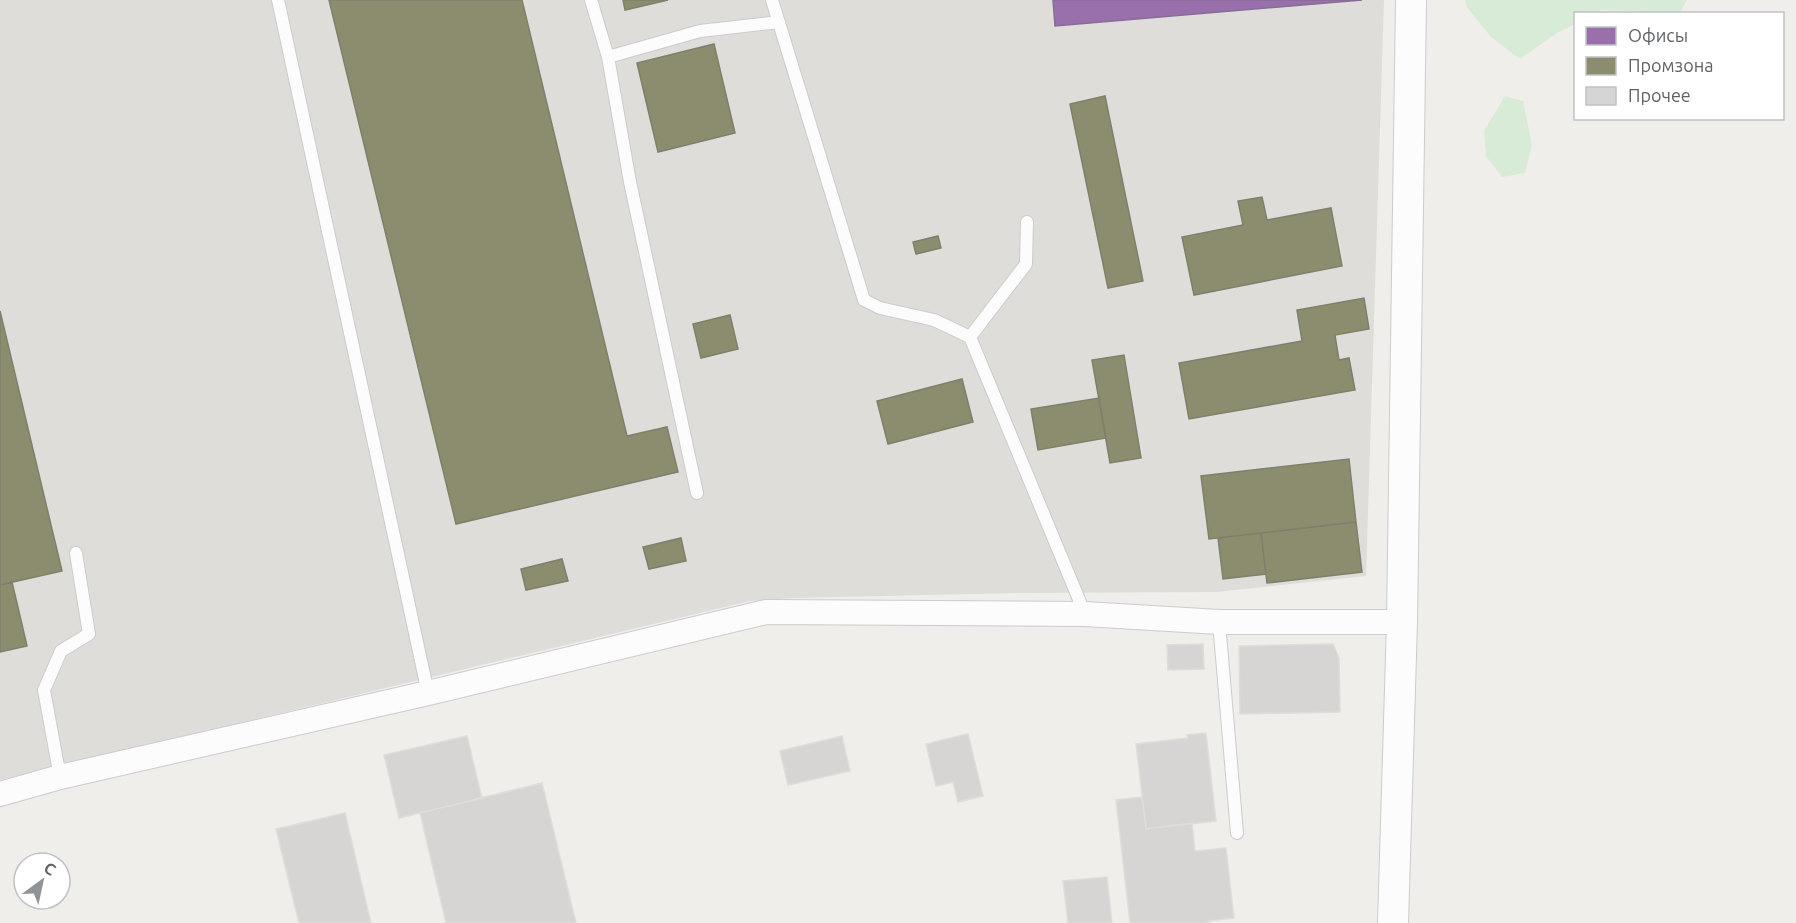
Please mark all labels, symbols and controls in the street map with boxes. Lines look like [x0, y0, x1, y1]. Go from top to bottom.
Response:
legend [1574, 12, 1784, 120]
text: Офисы [1628, 25, 1688, 45]
text: Промзона [1628, 55, 1713, 75]
text: Прочее [1628, 85, 1691, 105]
north arrow [12, 851, 72, 911]
text: С [41, 858, 59, 879]

